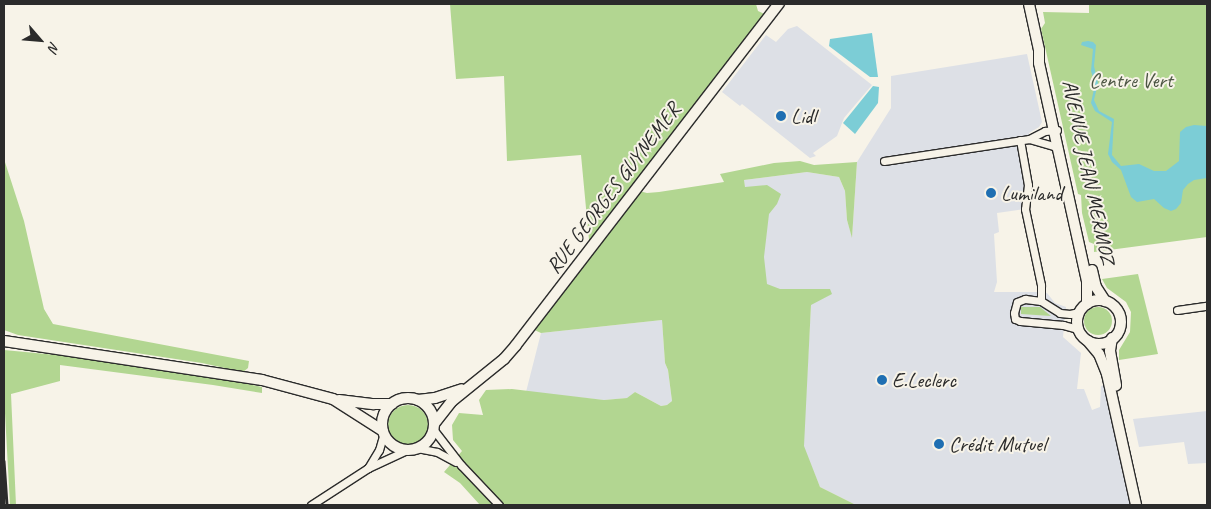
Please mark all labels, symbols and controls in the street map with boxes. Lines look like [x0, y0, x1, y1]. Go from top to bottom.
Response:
north arrow [15, 15, 65, 65]
text: N [44, 39, 63, 55]
park label: Centre Vert [1089, 67, 1173, 93]
street label: AVENUE JEAN MERMOZ [1057, 78, 1121, 266]
street label: RUE GEORGES GUYNEMER [541, 98, 685, 278]
place label: Lidl [791, 103, 816, 129]
marker: Lidl [775, 110, 787, 122]
place label: Lumiland [1001, 180, 1062, 206]
marker: Lumiland [985, 187, 997, 199]
place label: E.Leclerc [892, 367, 956, 393]
marker: E.Leclerc [876, 374, 888, 386]
place label: Crédit Mutuel [949, 431, 1045, 457]
marker: Crédit Mutuel [933, 438, 945, 450]

